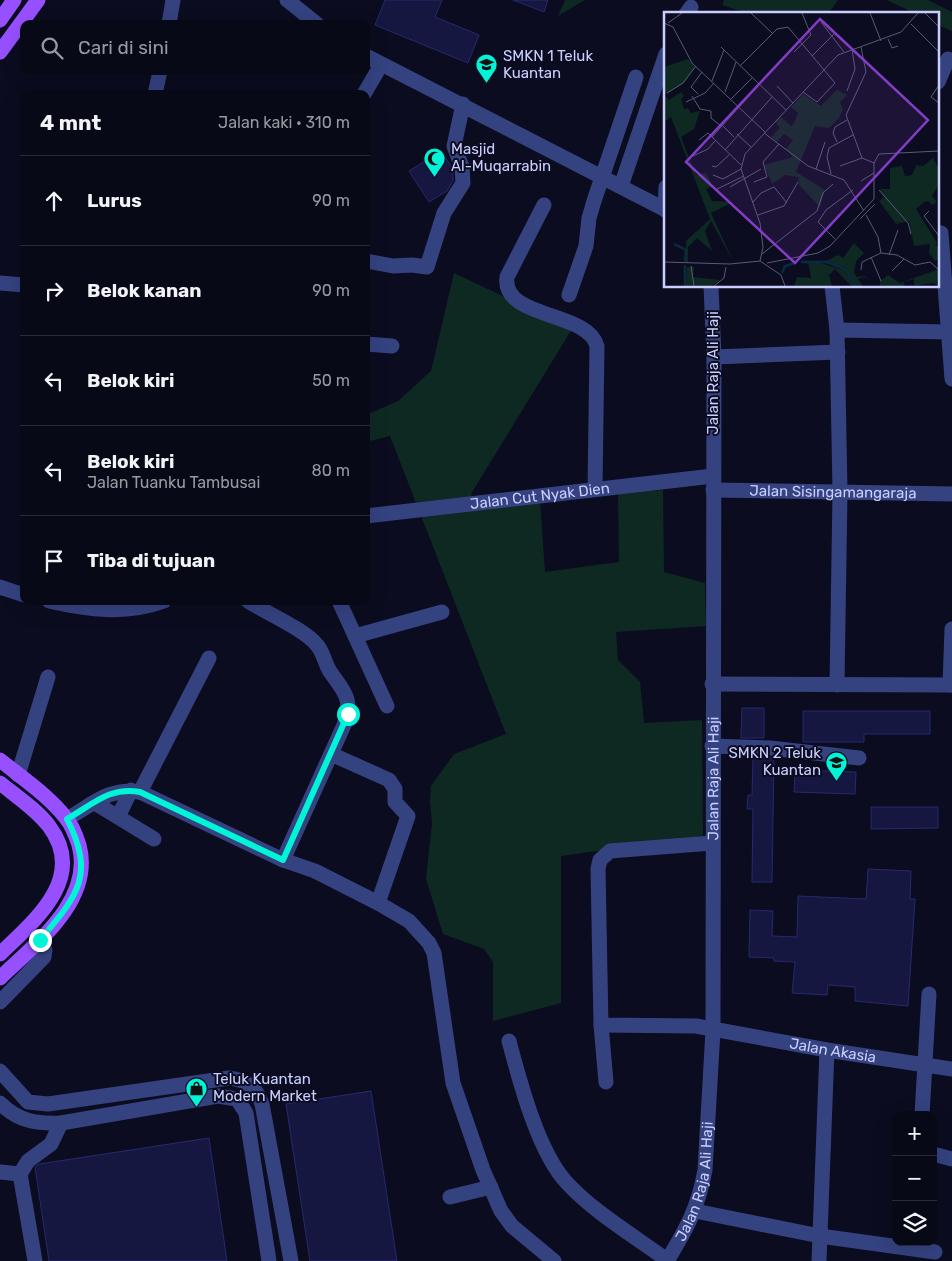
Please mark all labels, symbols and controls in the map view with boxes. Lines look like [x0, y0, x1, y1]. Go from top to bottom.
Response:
inset map [664, 12, 940, 288]
search box [20, 20, 370, 75]
icon: search [38, 34, 66, 62]
text: Cari di sini [78, 36, 169, 59]
place label: SMKN 1 Teluk Kuantan [503, 47, 593, 82]
school or university icon: SMKN 1 Teluk Kuantan [475, 53, 499, 84]
text: 4 mnt [40, 110, 101, 135]
text: Jalan kaki · 310 m [218, 113, 350, 132]
place label: Masjid Al-Muqarrabin [451, 140, 551, 175]
mosque icon: Masjid Al-Muqarrabin [423, 146, 447, 177]
icon: ahead [40, 187, 68, 215]
text: Lurus [87, 189, 142, 212]
text: 90 m [312, 191, 350, 210]
icon: right [40, 277, 68, 305]
text: Belok kanan [87, 279, 202, 302]
text: 90 m [312, 281, 350, 300]
street label: Jalan Raja Ali Haji [704, 311, 722, 435]
icon: left [40, 367, 68, 395]
text: Belok kiri [87, 369, 174, 392]
text: 50 m [312, 371, 350, 390]
text: Belok kiri [87, 450, 174, 473]
icon: left [40, 457, 68, 485]
text: 80 m [312, 461, 350, 480]
text: Jalan Tuanku Tambusai [87, 473, 260, 492]
street label: Jalan Cut Nyak Dien [469, 479, 611, 513]
street label: Jalan Sisingamangaraja [749, 482, 917, 502]
icon: arrive [40, 547, 68, 575]
text: Tiba di tujuan [87, 549, 215, 572]
route start [337, 703, 360, 726]
street label: Jalan Raja Ali Haji [704, 717, 722, 840]
place label: SMKN 2 Teluk Kuantan [728, 744, 821, 779]
school or university icon: SMKN 2 Teluk Kuantan [825, 750, 849, 781]
route end [29, 929, 52, 952]
street label: Jalan Akasia [788, 1034, 877, 1066]
place label: Teluk Kuantan Modern Market [213, 1070, 317, 1105]
shop icon: Teluk Kuantan Modern Market [185, 1076, 209, 1107]
map controls [892, 1111, 937, 1246]
button: + [892, 1111, 937, 1156]
street label: Jalan Raja Ali Haji [671, 1121, 717, 1244]
button: − [892, 1156, 937, 1201]
button: layers [892, 1201, 937, 1246]

